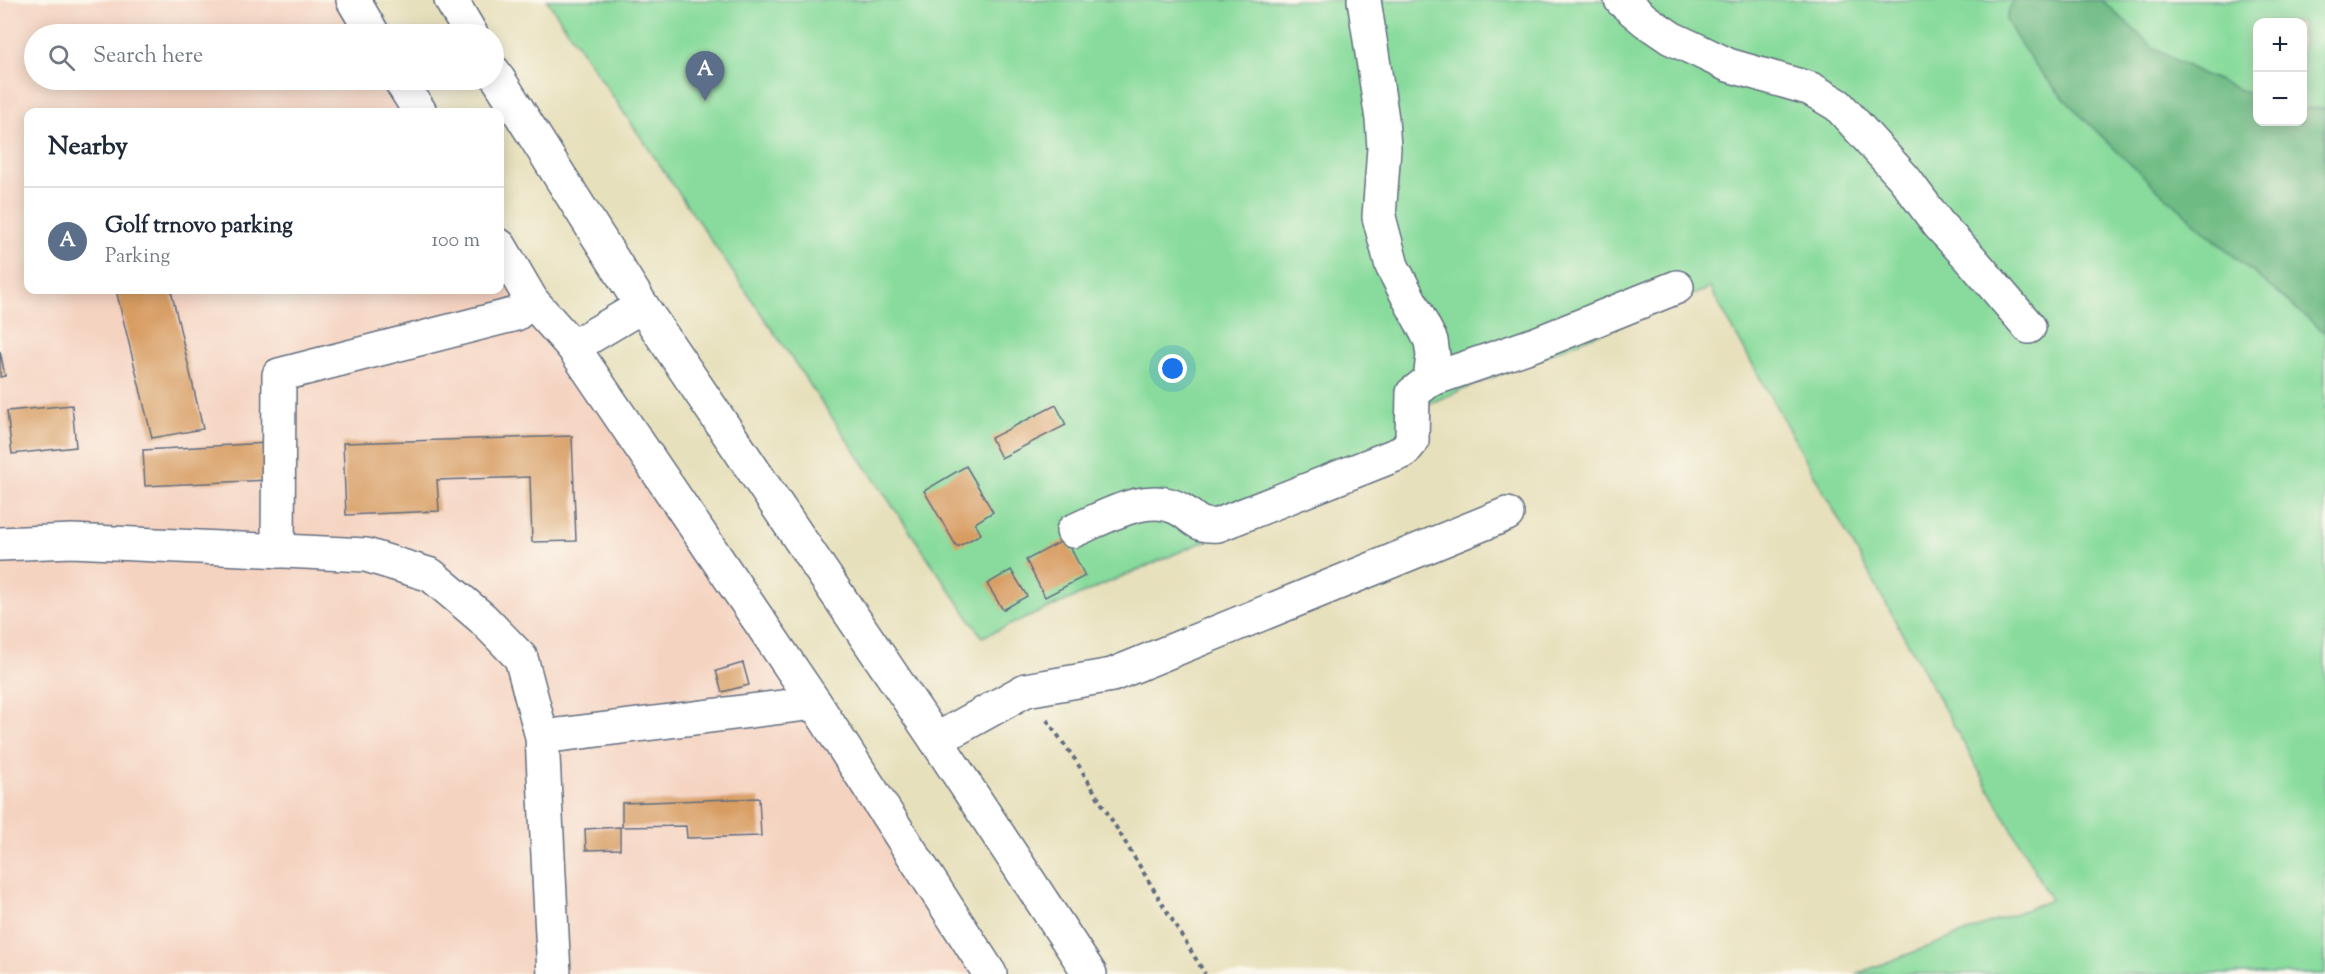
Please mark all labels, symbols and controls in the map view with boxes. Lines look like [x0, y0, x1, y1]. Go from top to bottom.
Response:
map controls [2253, 18, 2307, 126]
button: + [2253, 18, 2307, 72]
search box [24, 24, 504, 90]
icon: search [45, 41, 78, 74]
text: Search here [93, 41, 203, 73]
pin: A [686, 51, 724, 101]
button: − [2253, 72, 2307, 126]
text: Nearby [48, 129, 128, 166]
text: Golf trnovo parking [105, 211, 293, 243]
text: A [59, 227, 76, 256]
text: 100 m [431, 227, 480, 256]
text: Parking [105, 243, 170, 272]
your location [1158, 354, 1187, 383]

